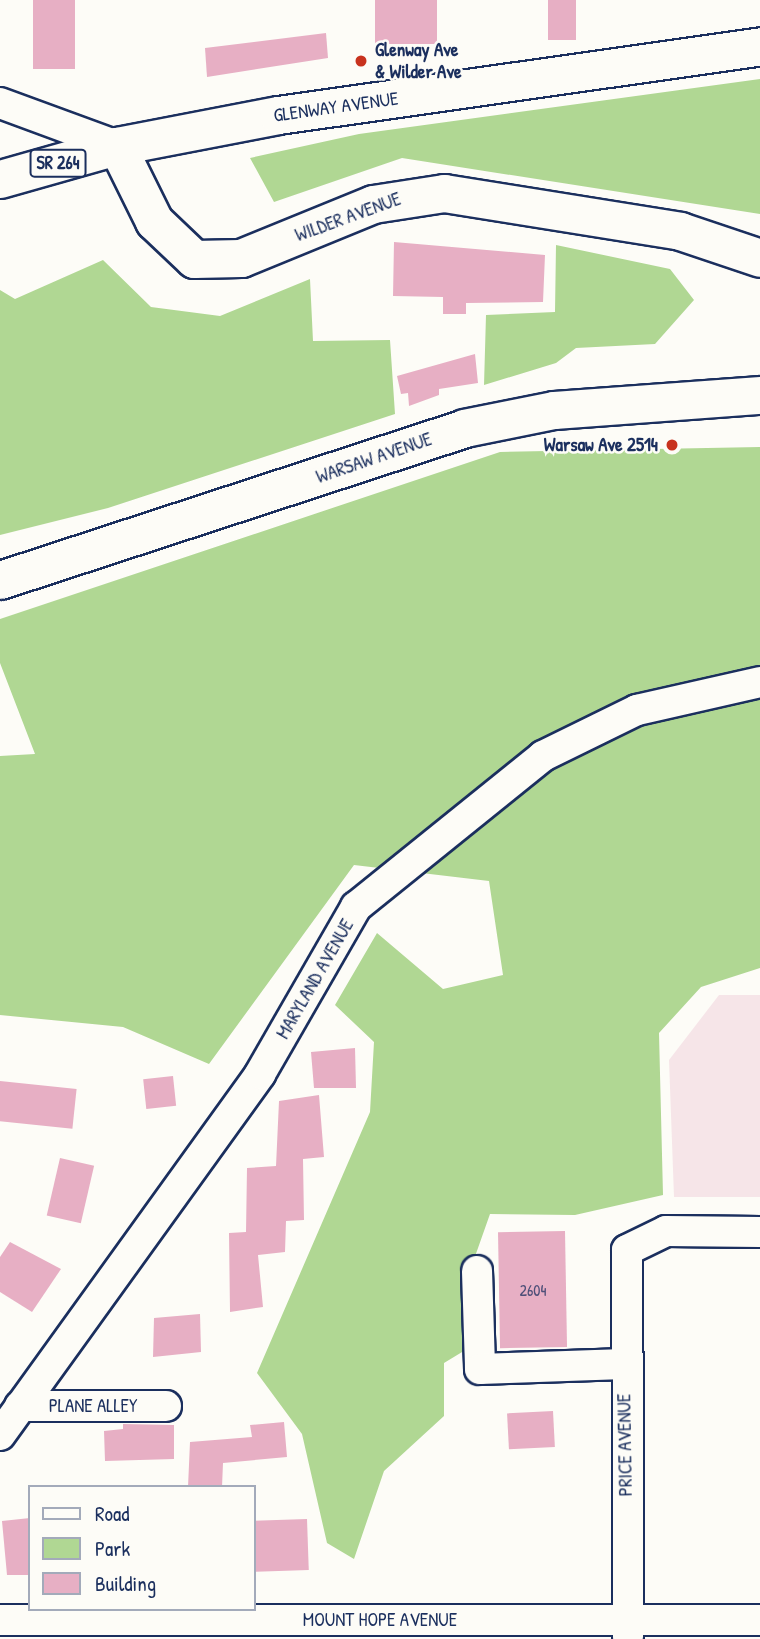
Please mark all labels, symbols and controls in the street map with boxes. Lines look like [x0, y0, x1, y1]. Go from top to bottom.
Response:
place label: Glenway Ave & Wilder Ave [375, 39, 462, 83]
marker: Glenway Ave & Wilder Ave [353, 53, 369, 69]
street label: GLENWAY AVENUE [272, 87, 400, 127]
road number: SR 264 [28, 148, 88, 178]
street label: WILDER AVENUE [292, 187, 404, 247]
street label: WARSAW AVENUE [313, 428, 435, 488]
place label: Warsaw Ave 2514 [544, 434, 658, 456]
marker: Warsaw Ave 2514 [664, 437, 680, 453]
street label: MARYLAND AVENUE [271, 915, 359, 1043]
house number: 2604 [519, 1280, 547, 1300]
street label: PRICE AVENUE [613, 1393, 637, 1497]
street label: PLANE ALLEY [49, 1395, 137, 1417]
legend [28, 1485, 256, 1611]
text: Road [95, 1499, 129, 1528]
text: Park [95, 1534, 130, 1563]
text: Building [95, 1569, 156, 1598]
street label: MOUNT HOPE AVENUE [303, 1609, 457, 1631]

